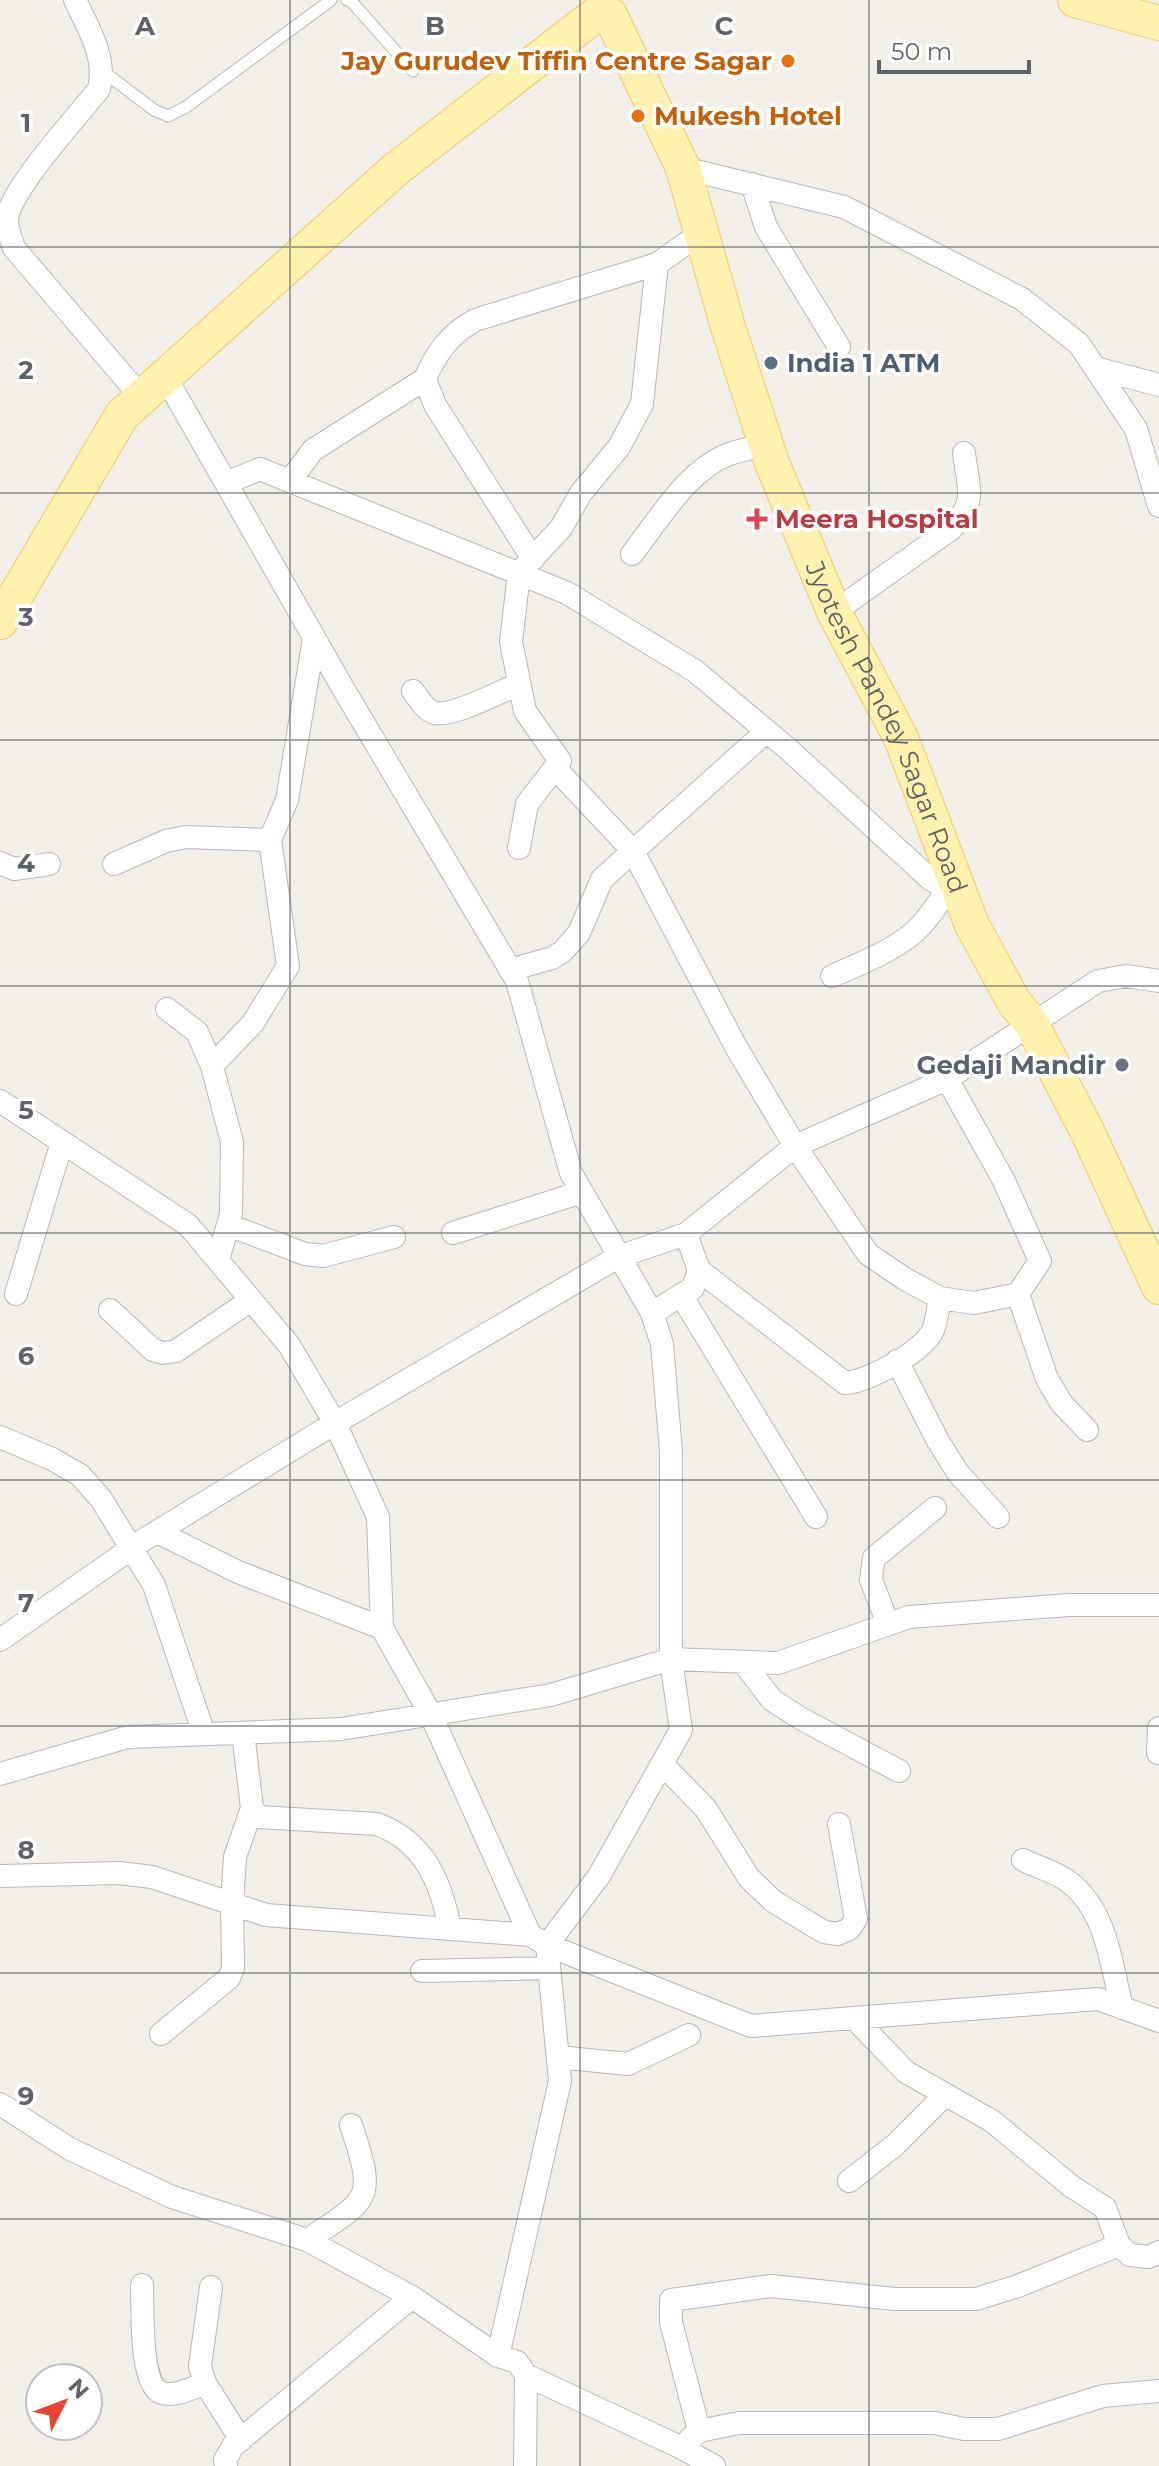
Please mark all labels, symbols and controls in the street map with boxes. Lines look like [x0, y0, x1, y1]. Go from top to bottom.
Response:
text: A [134, 10, 156, 42]
text: B [425, 10, 445, 42]
text: C [715, 10, 734, 42]
scale bar [879, 24, 1029, 74]
text: 50 m [891, 37, 952, 66]
place label: Jay Gurudev Tiffin Centre Sagar [340, 45, 772, 77]
marker: Jay Gurudev Tiffin Centre Sagar [779, 52, 797, 70]
place label: Mukesh Hotel [654, 100, 842, 132]
text: 1 [21, 107, 31, 139]
marker: Mukesh Hotel [629, 107, 647, 125]
place label: India 1 ATM [787, 347, 940, 379]
text: 2 [18, 354, 34, 386]
marker: India 1 ATM [762, 354, 780, 372]
place label: Meera Hospital [775, 503, 979, 535]
marker: Meera Hospital [746, 508, 768, 530]
street label: Jyotesh Pandey Sagar Road [798, 555, 974, 898]
text: 3 [17, 601, 34, 633]
text: 4 [17, 847, 35, 879]
place label: Gedaji Mandir [916, 1049, 1106, 1081]
marker: Gedaji Mandir [1113, 1056, 1131, 1074]
text: 5 [18, 1094, 34, 1126]
text: 6 [18, 1340, 35, 1372]
text: 7 [18, 1587, 34, 1619]
text: 8 [17, 1834, 35, 1866]
text: 9 [18, 2080, 34, 2112]
north arrow [24, 2362, 104, 2442]
text: N [63, 2373, 94, 2405]

